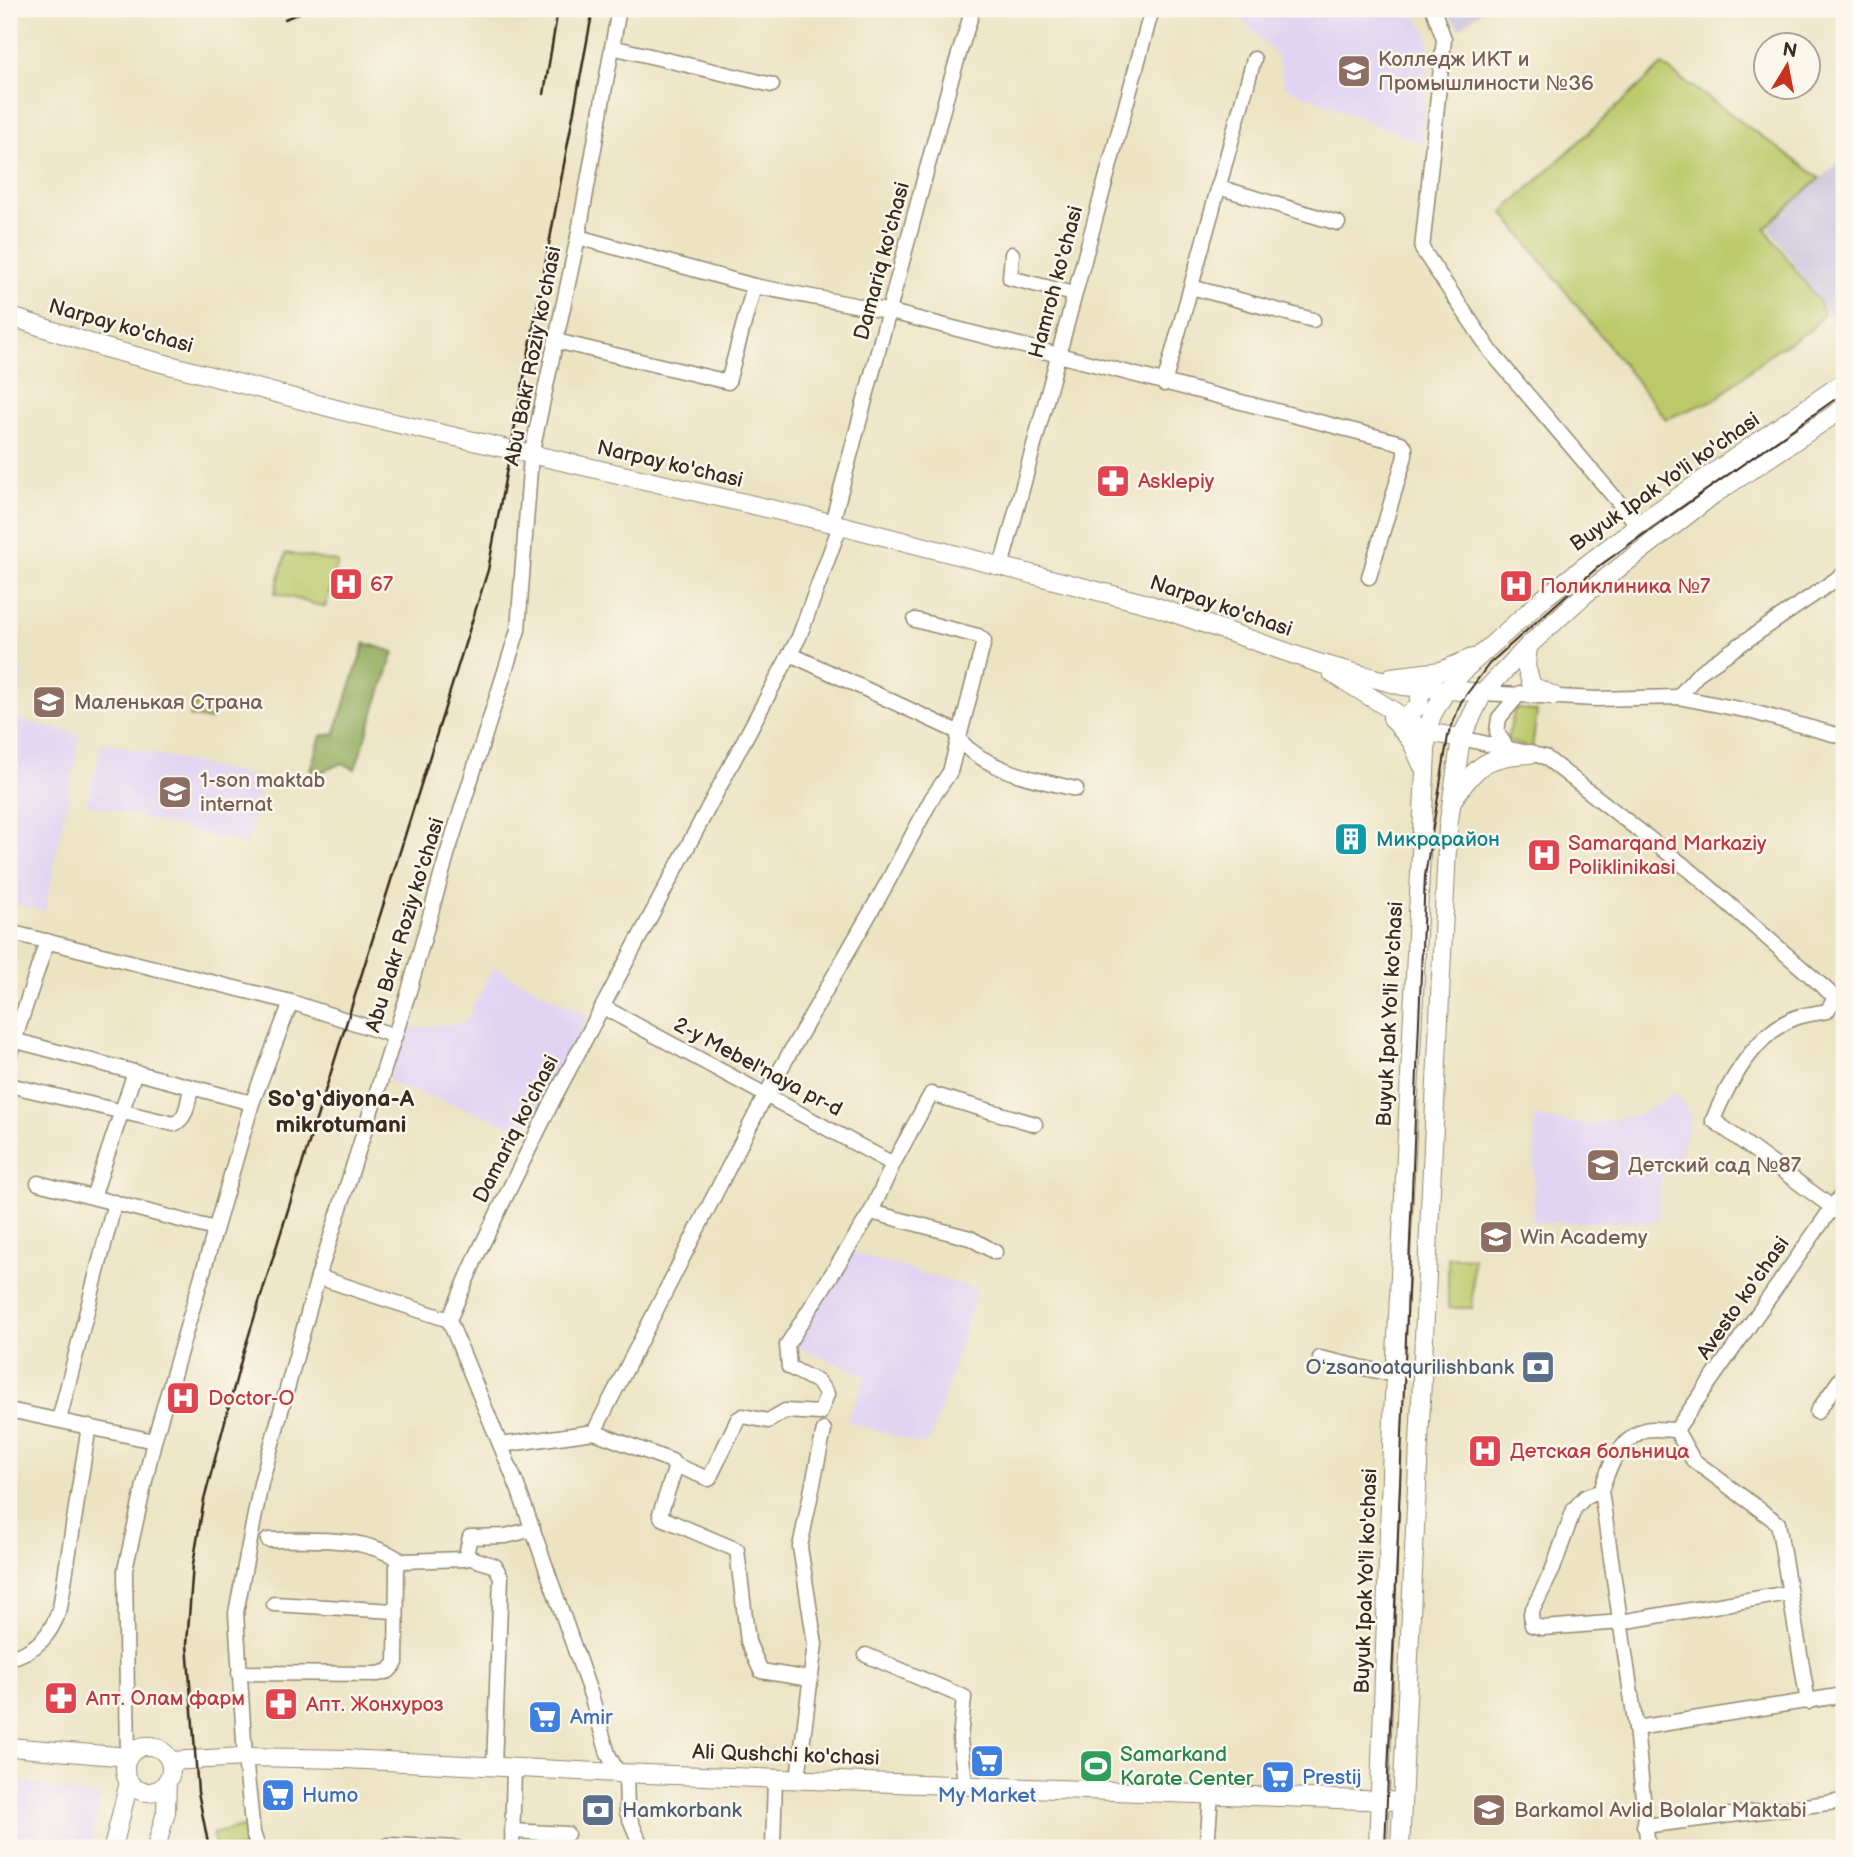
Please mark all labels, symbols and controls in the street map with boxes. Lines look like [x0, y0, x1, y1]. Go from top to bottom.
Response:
north arrow [1752, 32, 1822, 102]
text: N [1781, 38, 1799, 63]
place label: Колледж ИКТ и Промышлиности №36 [1378, 47, 1594, 96]
school or university icon: Колледж ИКТ и Промышлиности №36 [1335, 52, 1373, 90]
street label: Damariq ko'chasi [849, 179, 915, 343]
street label: Hamroh ko'chasi [1024, 203, 1088, 361]
street label: Abu Bakr Roziy ko'chasi [499, 244, 567, 468]
street label: Narpay ko'chasi [46, 293, 196, 359]
street label: Buyuk Ipak Yo'li ko'chasi [1565, 407, 1765, 557]
street label: Narpay ko'chasi [595, 435, 745, 493]
pharmacy icon: Asklepiy [1094, 462, 1132, 500]
place label: Asklepiy [1138, 469, 1215, 494]
hospital icon: 67 [327, 565, 365, 603]
hospital icon: Поликлиника №7 [1497, 567, 1535, 605]
street label: Narpay ko'chasi [1146, 570, 1296, 642]
place label: 67 [370, 572, 394, 597]
place label: Поликлиника №7 [1540, 574, 1711, 599]
school or university icon: Маленькая Страна [30, 683, 68, 721]
place label: Маленькая Страна [74, 690, 264, 715]
place label: 1-son maktab internat [200, 768, 326, 817]
school or university icon: 1-son maktab internat [156, 773, 194, 811]
street label: Abu Bakr Roziy ko'chasi [360, 815, 450, 1035]
building icon: Микрарайон [1332, 820, 1370, 858]
place label: Микрарайон [1376, 827, 1500, 852]
place label: Samarqand Markaziy Poliklinikasi [1568, 831, 1767, 880]
hospital icon: Samarqand Markaziy Poliklinikasi [1525, 836, 1563, 874]
street label: Buyuk Ipak Yo'li ko'chasi [1372, 901, 1408, 1127]
street label: 2-y Mebel'naya pr-d [669, 1012, 847, 1122]
street label: Damariq ko'chasi [468, 1051, 564, 1207]
district label: So‘g‘diyona-А mikrotumani [268, 1085, 415, 1139]
school or university icon: Детский сад №87 [1584, 1146, 1622, 1184]
place label: Детский сад №87 [1628, 1153, 1802, 1178]
school or university icon: Win Academy [1477, 1218, 1515, 1256]
place label: Win Academy [1520, 1225, 1648, 1250]
street label: Avesto ko'chasi [1691, 1232, 1795, 1364]
bank icon: Oʻzsanoatqurilishbank [1519, 1348, 1557, 1386]
place label: Oʻzsanoatqurilishbank [1305, 1355, 1515, 1380]
hospital icon: Doctor-O [164, 1379, 202, 1417]
place label: Doctor-O [208, 1386, 295, 1411]
hospital icon: Детская больница [1466, 1432, 1504, 1470]
place label: Детская больница [1510, 1439, 1690, 1464]
street label: Buyuk Ipak Yo'li ko'chasi [1350, 1468, 1382, 1694]
pharmacy icon: Апт. Олам фарм [42, 1679, 80, 1717]
pharmacy icon: Апт. Жонхуроз [262, 1685, 300, 1723]
place label: Апт. Олам фарм [85, 1686, 245, 1711]
place label: Апт. Жонхуроз [305, 1692, 444, 1717]
supermarket icon: Amir [526, 1698, 564, 1736]
place label: Amir [570, 1705, 613, 1730]
street label: Ali Qushchi ko'chasi [692, 1739, 880, 1771]
supermarket icon: My Market [968, 1742, 1006, 1780]
place label: Samarkand Karate Center [1120, 1742, 1254, 1791]
sports icon: Samarkand Karate Center [1077, 1747, 1115, 1785]
supermarket icon: Prestij [1259, 1758, 1297, 1796]
place label: Prestij [1302, 1765, 1362, 1790]
supermarket icon: Humo [259, 1776, 297, 1814]
place label: Humo [302, 1783, 358, 1808]
place label: My Market [938, 1783, 1037, 1808]
bank icon: Hamkorbank [579, 1791, 617, 1829]
school or university icon: Barkamol Avlid Bolalar Maktabi [1470, 1791, 1508, 1829]
place label: Hamkorbank [622, 1798, 743, 1823]
place label: Barkamol Avlid Bolalar Maktabi [1514, 1798, 1807, 1823]

